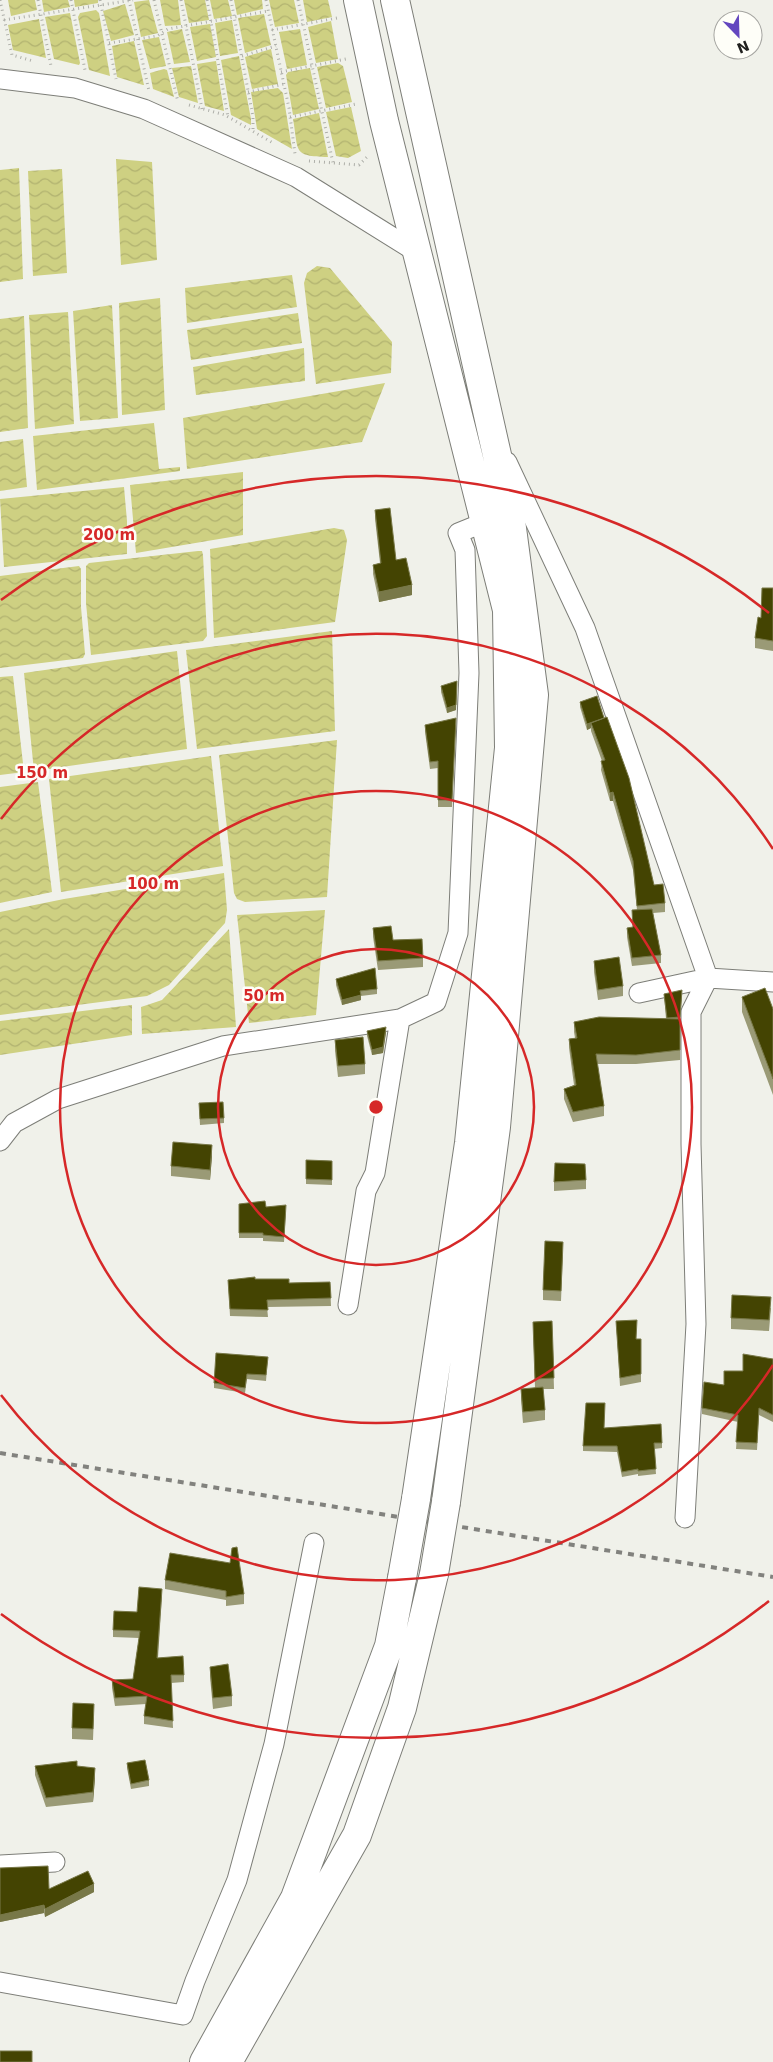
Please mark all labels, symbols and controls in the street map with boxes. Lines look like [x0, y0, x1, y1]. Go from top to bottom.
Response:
north arrow [713, 10, 763, 60]
text: N [735, 37, 752, 57]
text: 200 m [83, 526, 135, 544]
text: 150 m [16, 764, 68, 782]
text: 100 m [127, 875, 179, 893]
text: 50 m [243, 987, 285, 1005]
centre of rings [367, 1098, 385, 1116]

